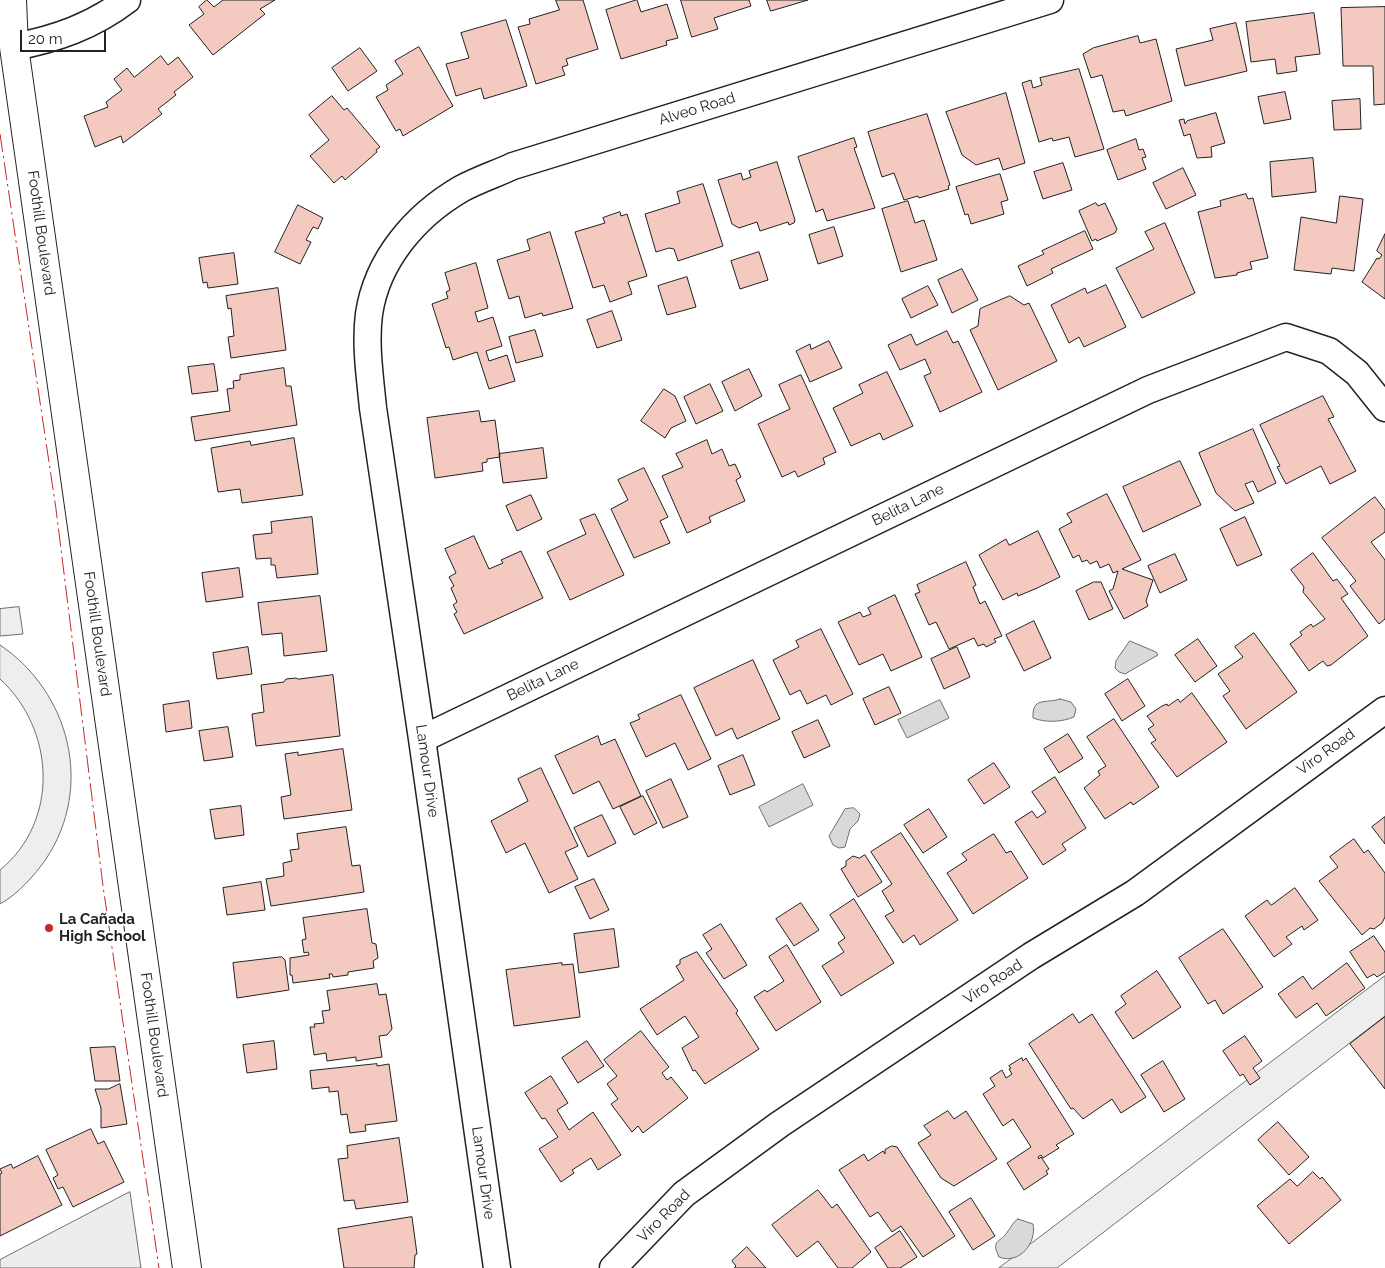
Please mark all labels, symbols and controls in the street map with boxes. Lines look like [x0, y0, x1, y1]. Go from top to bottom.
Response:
scale bar [22, 20, 109, 52]
text: 20 m [28, 30, 63, 48]
street label: Alveo Road [656, 89, 738, 129]
street label: Foothill Boulevard [23, 169, 59, 297]
street label: Belita Lane [869, 480, 947, 530]
street label: Foothill Boulevard [79, 570, 115, 698]
street label: Belita Lane [504, 655, 582, 705]
street label: Lamour Drive [412, 723, 442, 819]
street label: Viro Road [1294, 725, 1358, 779]
place label: La Cañada High School [59, 910, 146, 945]
marker: La Cañada High School [43, 922, 55, 934]
street label: Viro Road [960, 956, 1026, 1008]
street label: Foothill Boulevard [136, 971, 172, 1099]
street label: Lamour Drive [468, 1125, 498, 1221]
street label: Viro Road [634, 1186, 694, 1246]

